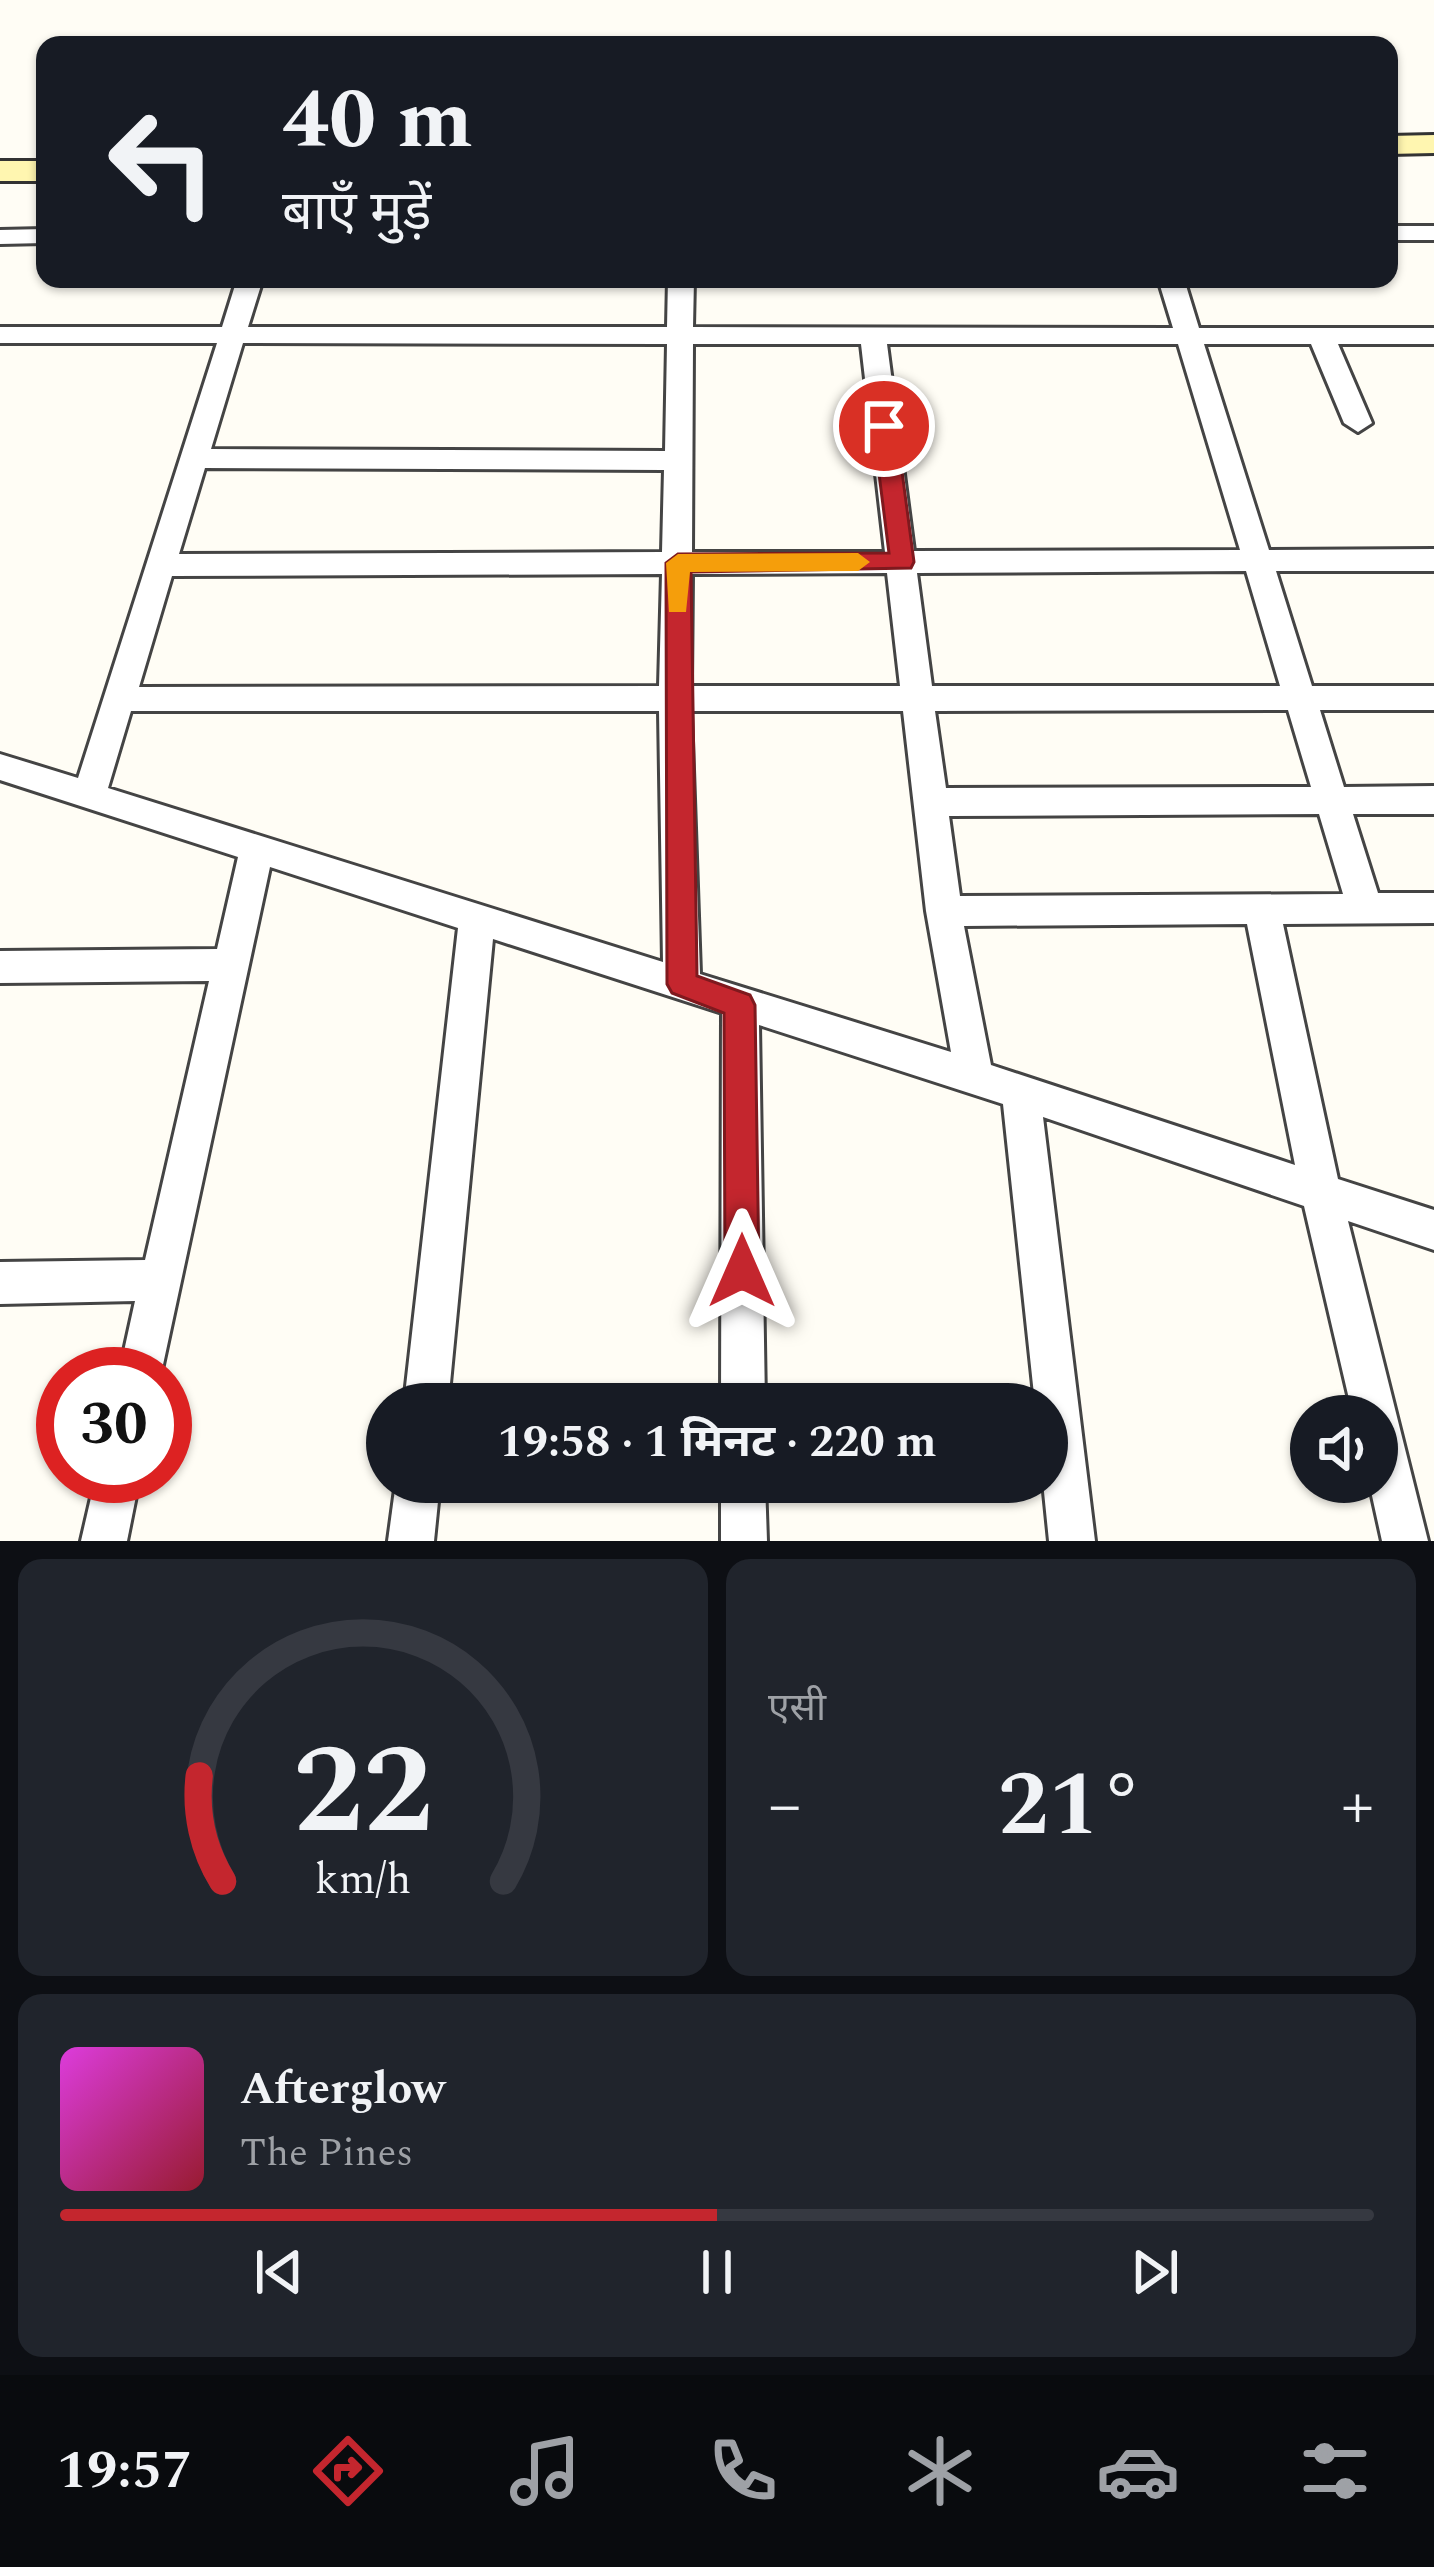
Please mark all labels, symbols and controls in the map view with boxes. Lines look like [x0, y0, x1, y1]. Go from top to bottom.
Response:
text: 40 m [282, 57, 473, 185]
icon: left [84, 84, 240, 240]
text: बाएँ मुड़ें [282, 172, 431, 254]
pin [833, 375, 935, 477]
icon: arrive [851, 393, 917, 459]
position arrow [679, 1208, 805, 1334]
speed limit sign: 30 [36, 1347, 192, 1503]
map controls [1290, 1395, 1398, 1503]
button: sound [1290, 1395, 1398, 1503]
text: 19:58 · 1 मिनट · 220 m [497, 1408, 937, 1477]
text: एसी [768, 1679, 826, 1738]
text: 22 [293, 1698, 433, 1888]
text: 21° [998, 1738, 1144, 1875]
text: − [768, 1756, 801, 1857]
text: + [1341, 1756, 1374, 1857]
text: km/h [315, 1847, 411, 1912]
text: Afterglow [240, 2055, 445, 2124]
text: The Pines [240, 2124, 413, 2183]
icon: previous [246, 2239, 312, 2305]
icon: pause [684, 2239, 750, 2305]
icon: next [1122, 2239, 1188, 2305]
icon: directions [306, 2429, 390, 2513]
icon: music [503, 2429, 587, 2513]
icon: phone [701, 2429, 785, 2513]
icon: climate [898, 2429, 982, 2513]
icon: car [1096, 2429, 1180, 2513]
icon: filters [1293, 2429, 1377, 2513]
text: 19:57 [57, 2430, 192, 2512]

